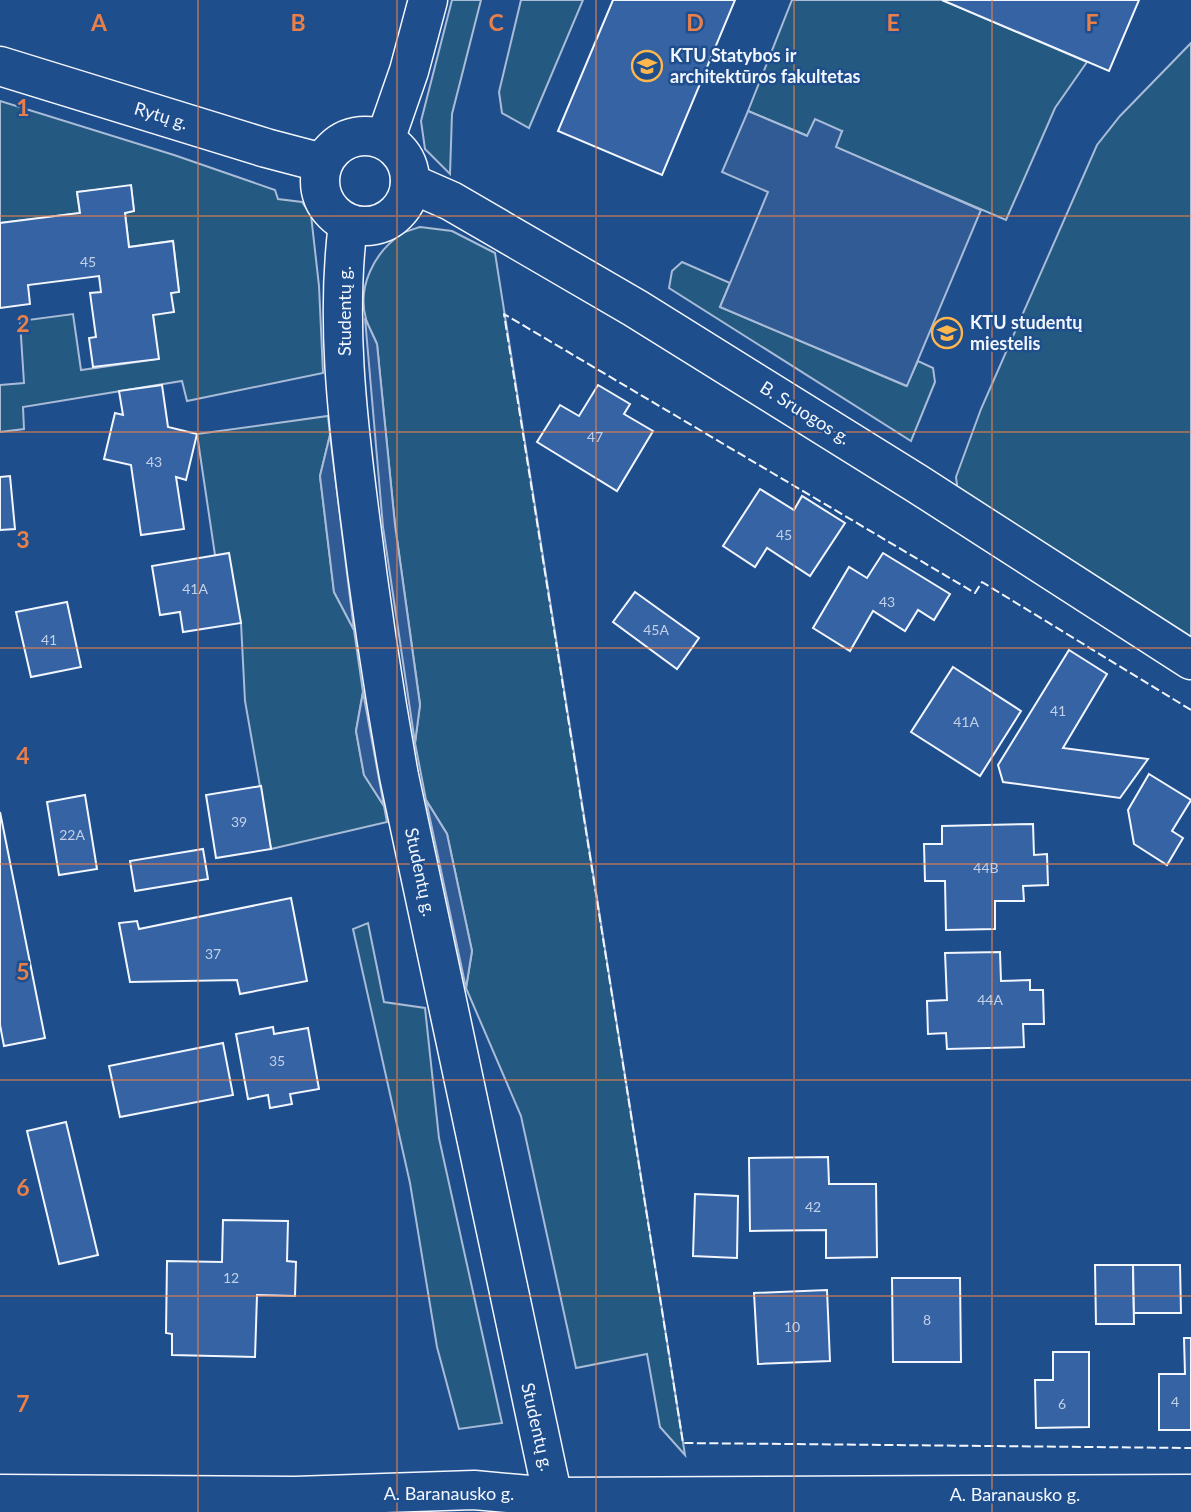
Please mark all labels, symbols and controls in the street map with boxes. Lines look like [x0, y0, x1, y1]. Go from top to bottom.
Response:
text: A [90, 8, 108, 36]
text: B [290, 8, 306, 36]
text: C [488, 8, 504, 36]
text: D [686, 8, 704, 36]
text: E [886, 8, 900, 36]
text: F [1085, 8, 1099, 36]
place label: KTU Statybos ir architektūros fakultetas [670, 44, 861, 87]
school or university icon: KTU Statybos ir architektūros fakultetas [630, 49, 664, 83]
text: 1 [16, 93, 30, 121]
street label: Rytų g. [132, 96, 191, 134]
house number: 45 [80, 253, 96, 270]
street label: Studentų g. [333, 266, 355, 356]
text: 2 [16, 309, 30, 337]
place label: KTU studentų miestelis [970, 311, 1082, 354]
school or university icon: KTU studentų miestelis [930, 316, 964, 350]
street label: B. Sruogos g. [756, 376, 855, 449]
house number: 47 [587, 428, 603, 445]
house number: 43 [146, 453, 162, 470]
text: 3 [16, 525, 30, 553]
house number: 45 [776, 526, 792, 543]
house number: 41A [182, 580, 208, 597]
house number: 43 [879, 593, 895, 610]
house number: 45A [643, 621, 669, 638]
house number: 41 [41, 631, 57, 648]
house number: 41 [1050, 702, 1066, 719]
house number: 41A [953, 713, 979, 730]
text: 4 [16, 741, 30, 769]
house number: 39 [231, 813, 247, 830]
street label: Studentų g. [401, 825, 441, 918]
house number: 22A [59, 826, 85, 843]
house number: 44B [973, 859, 999, 876]
house number: 37 [205, 945, 221, 962]
text: 5 [16, 957, 30, 985]
house number: 44A [977, 991, 1003, 1008]
house number: 35 [269, 1052, 285, 1069]
text: 6 [16, 1173, 30, 1201]
house number: 42 [805, 1198, 821, 1215]
house number: 12 [223, 1269, 239, 1286]
house number: 8 [923, 1311, 931, 1328]
house number: 10 [784, 1318, 800, 1335]
street label: Studentų g. [517, 1380, 559, 1473]
text: 7 [16, 1389, 30, 1417]
house number: 4 [1171, 1393, 1179, 1410]
house number: 6 [1058, 1395, 1066, 1412]
street label: A. Baranausko g. [384, 1482, 514, 1504]
street label: A. Baranausko g. [950, 1483, 1080, 1505]

